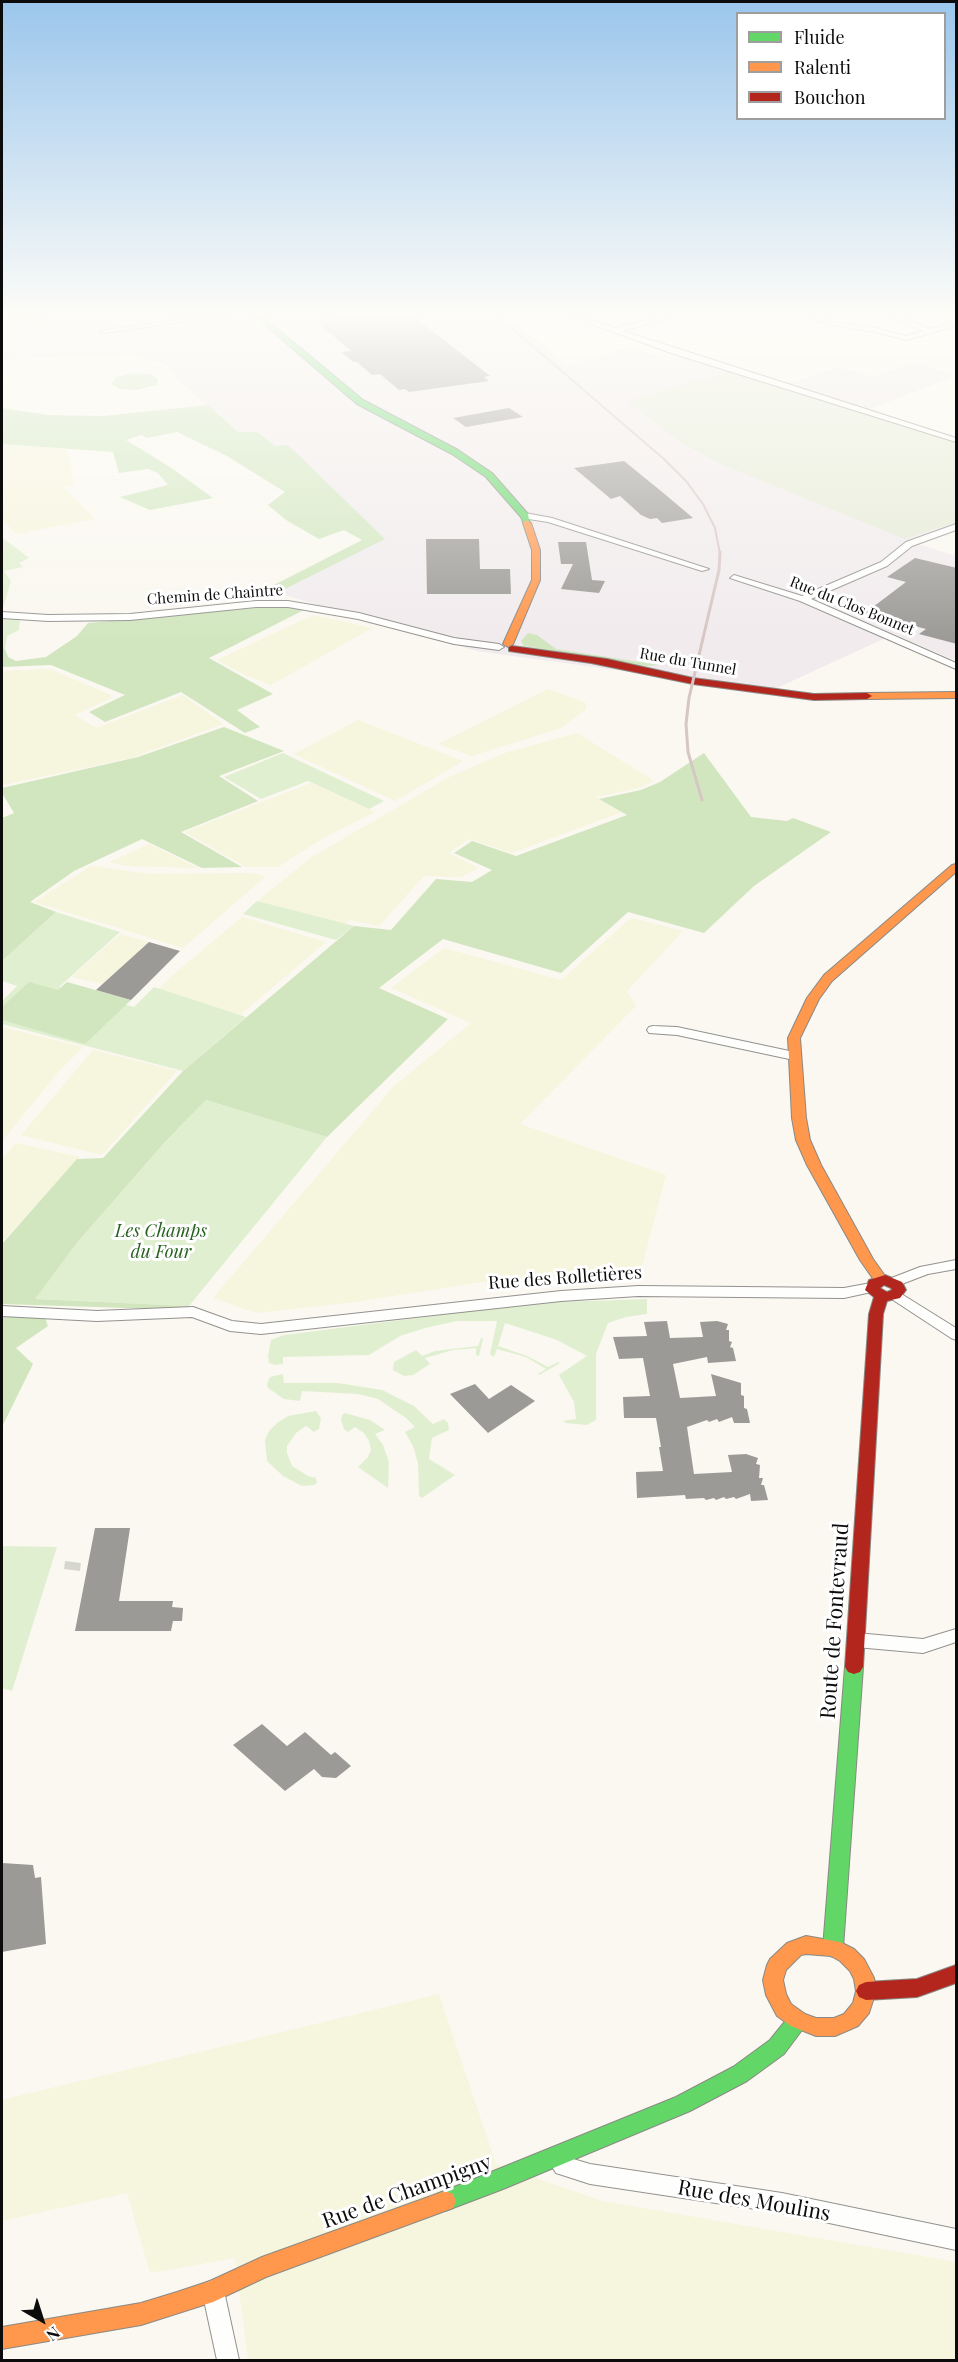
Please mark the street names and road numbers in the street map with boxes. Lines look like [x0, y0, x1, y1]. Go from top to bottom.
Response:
street label: Rue du Clos Bonnet [787, 573, 917, 639]
street label: Chemin de Chaintre [146, 581, 284, 609]
street label: Rue du Tunnel [638, 645, 738, 679]
street label: Rue des Rolletières [487, 1262, 643, 1294]
street label: Route de Fontevraud [816, 1522, 854, 1720]
street label: Rue de Champigny [319, 2150, 495, 2234]
street label: Rue des Moulins [676, 2175, 832, 2227]

